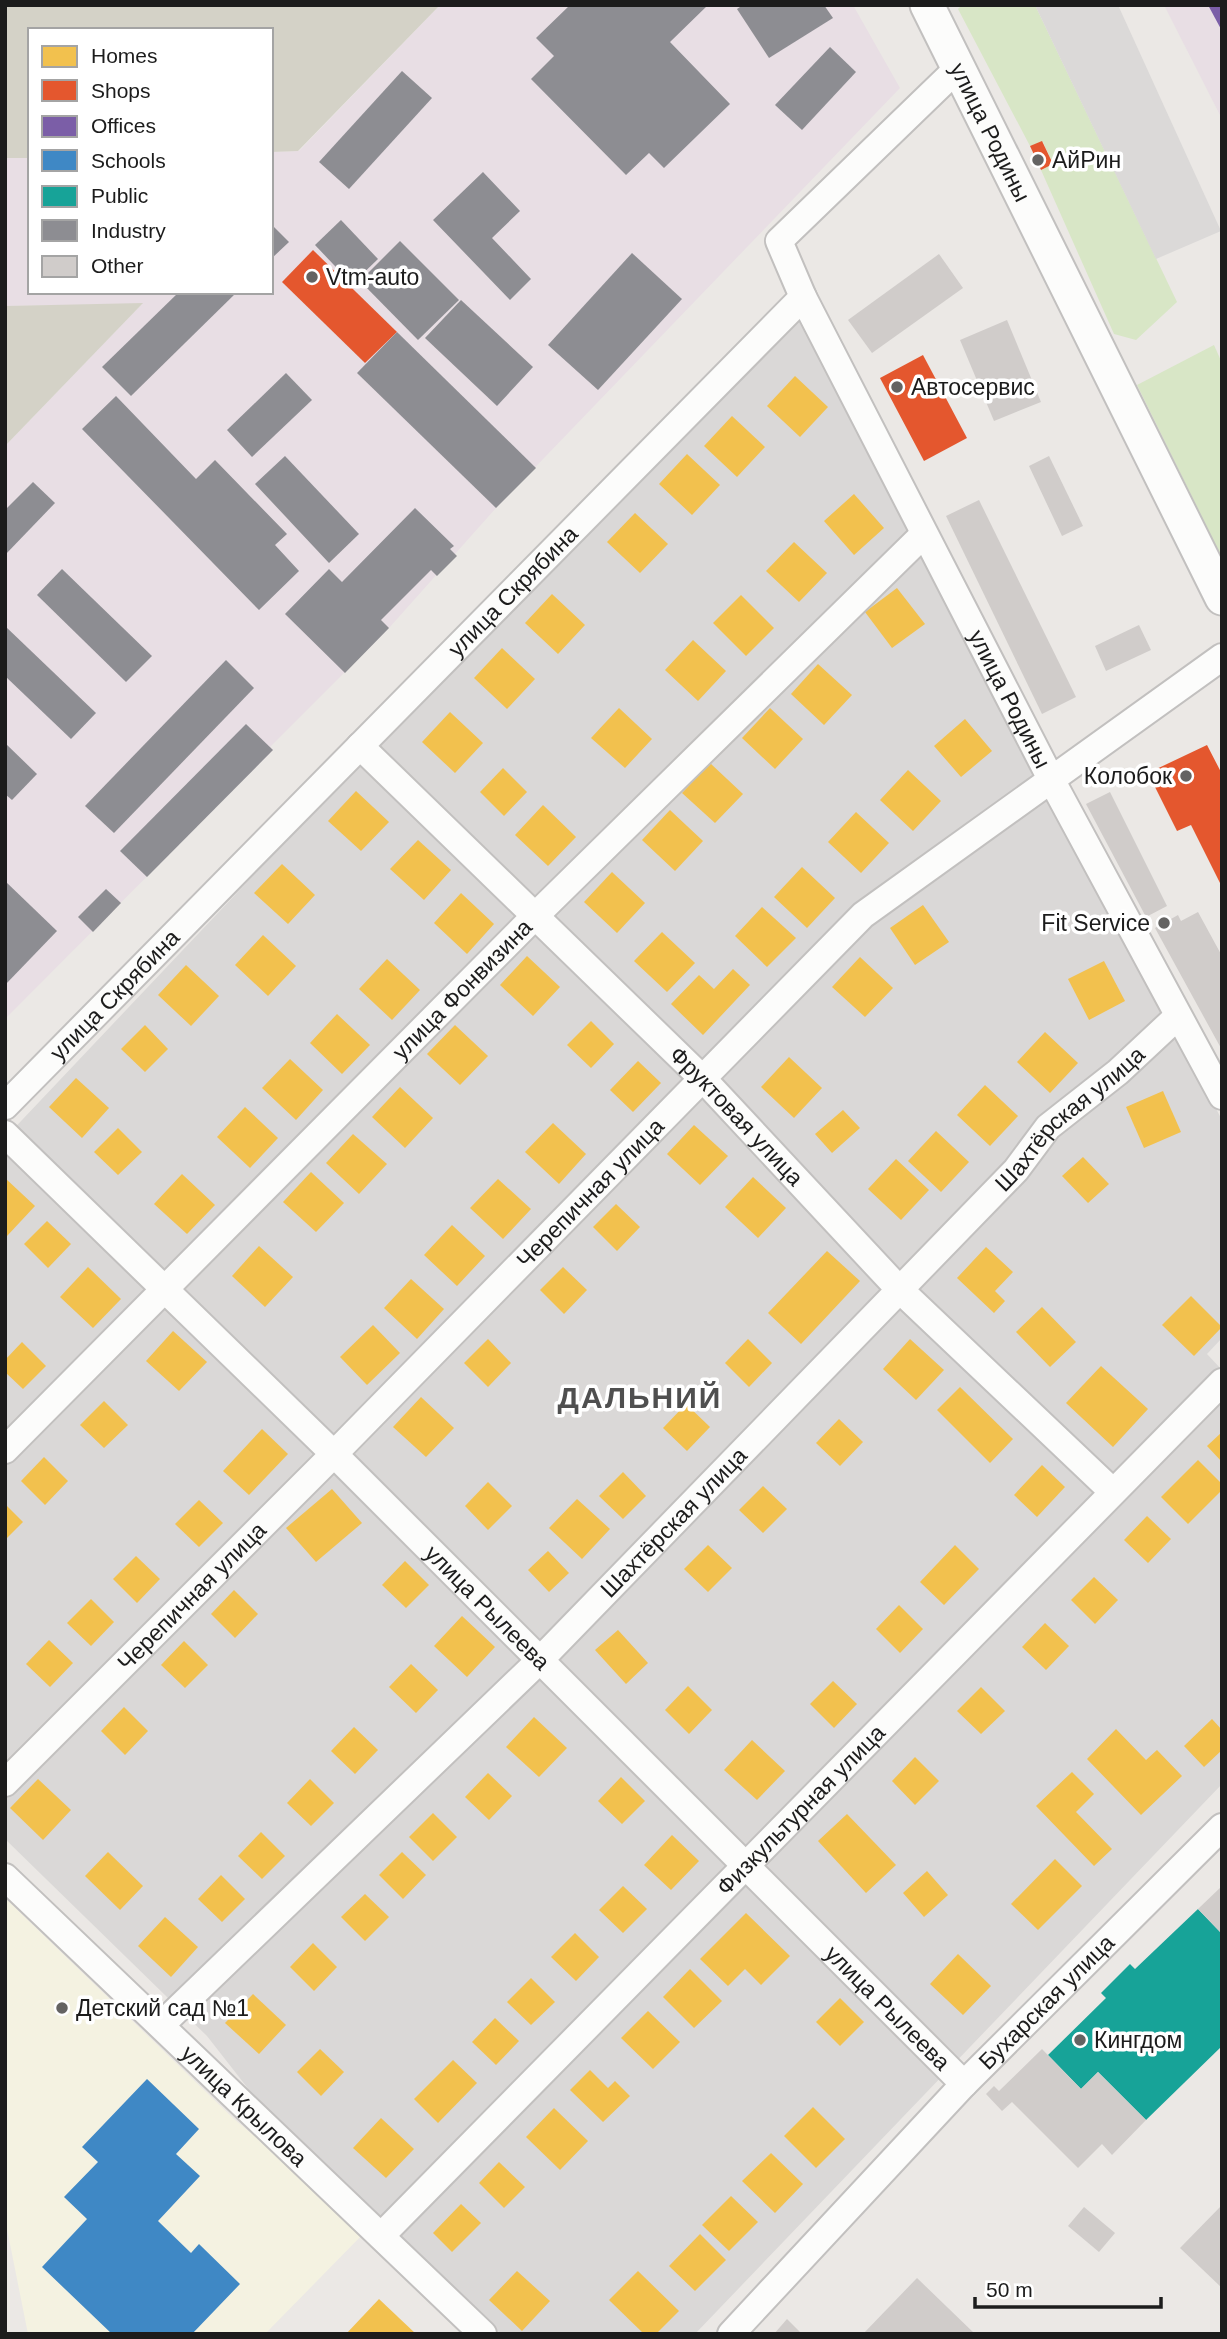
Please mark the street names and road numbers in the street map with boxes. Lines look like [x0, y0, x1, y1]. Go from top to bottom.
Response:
street label: улица Родины [945, 58, 1036, 206]
street label: улица Скрябина [443, 520, 583, 662]
street label: улица Родины [963, 625, 1056, 772]
street label: улица Фонвизина [387, 914, 537, 1065]
street label: улица Скрябина [45, 924, 185, 1066]
street label: Фруктовая улица [665, 1041, 809, 1191]
street label: Шахтёрская улица [990, 1041, 1150, 1197]
street label: Черепичная улица [511, 1113, 669, 1273]
street label: Шахтёрская улица [595, 1442, 752, 1603]
street label: Черепичная улица [112, 1517, 271, 1676]
street label: улица Рылеева [420, 1540, 555, 1675]
street label: Физкультурная улица [711, 1719, 890, 1900]
street label: Бухарская улица [973, 1929, 1119, 2075]
street label: улица Рылеева [820, 1940, 955, 2075]
street label: улица Крылова [176, 2040, 313, 2172]

